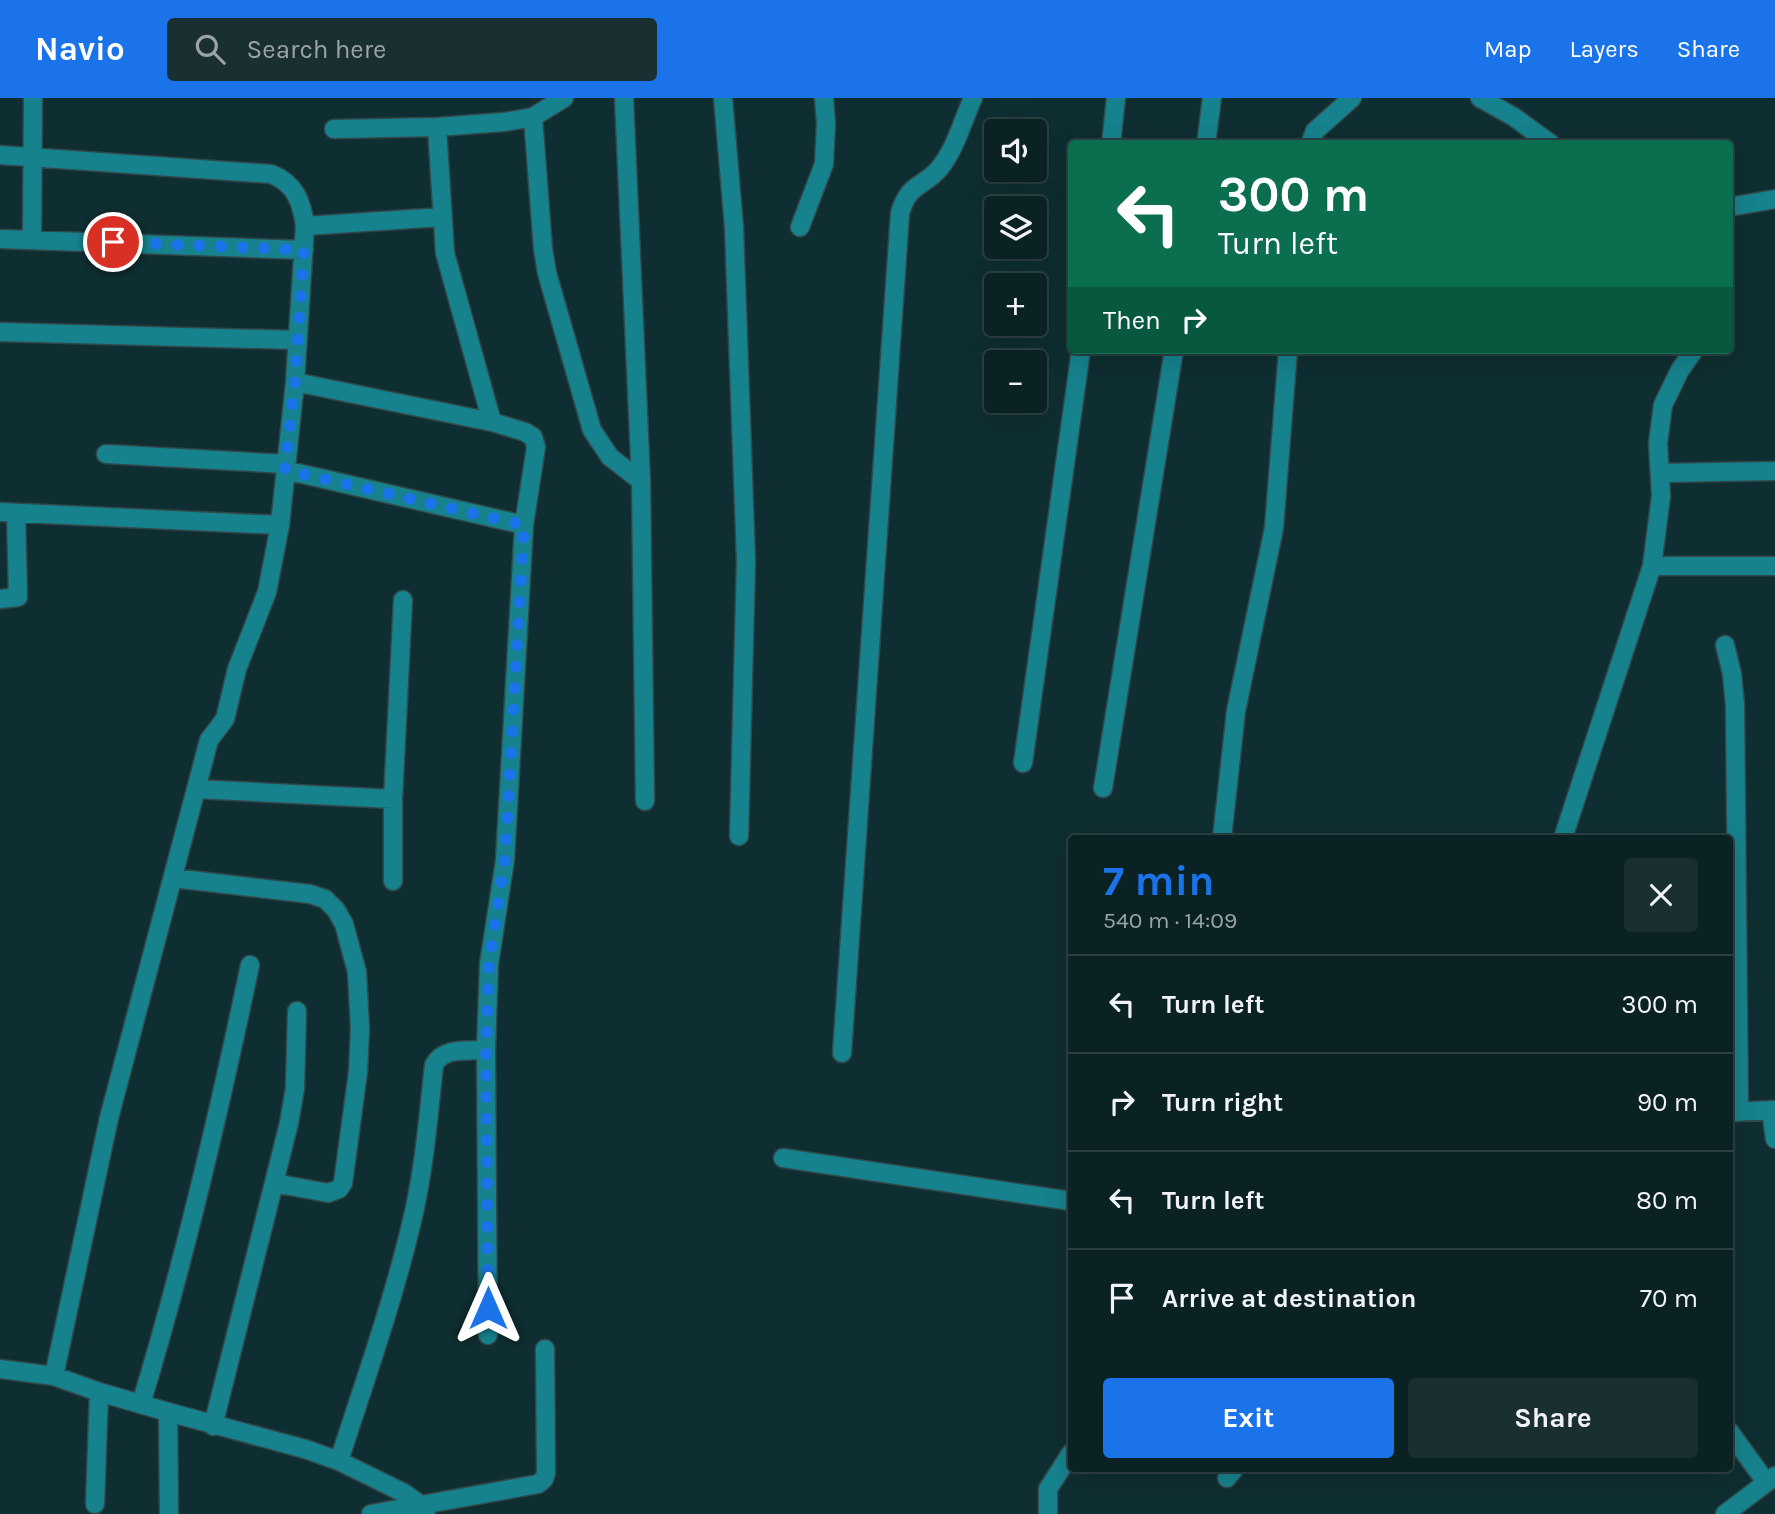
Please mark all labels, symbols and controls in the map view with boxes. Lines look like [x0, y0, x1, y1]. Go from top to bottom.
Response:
search box [167, 18, 657, 81]
text: Navio [35, 30, 125, 68]
icon: search [191, 30, 229, 68]
text: Search here [247, 34, 386, 65]
text: Map [1484, 35, 1532, 63]
text: Layers [1570, 35, 1639, 63]
text: Share [1677, 35, 1740, 63]
map controls [984, 119, 1047, 413]
button: sound [984, 119, 1047, 182]
text: 300 m [1218, 166, 1369, 223]
icon: left [1103, 168, 1194, 259]
button: layers [984, 196, 1047, 259]
pin [83, 212, 143, 272]
icon: arrive [94, 223, 132, 261]
text: Turn left [1218, 225, 1338, 262]
button: + [984, 273, 1047, 336]
icon: right [1175, 301, 1213, 339]
text: Then [1103, 305, 1161, 336]
button: − [984, 350, 1047, 413]
text: 7 min [1103, 856, 1214, 906]
button: close [1624, 858, 1698, 932]
text: 540 m · 14:09 [1103, 907, 1237, 934]
icon: left [1103, 985, 1141, 1023]
text: Turn left [1162, 989, 1264, 1020]
text: 300 m [1621, 989, 1698, 1020]
icon: right [1103, 1083, 1141, 1121]
text: Turn right [1162, 1087, 1283, 1118]
text: 90 m [1637, 1087, 1698, 1118]
icon: left [1103, 1181, 1141, 1219]
text: Turn left [1162, 1185, 1264, 1216]
text: 80 m [1636, 1185, 1698, 1216]
position arrow [451, 1271, 525, 1345]
icon: arrive [1103, 1279, 1141, 1317]
text: Arrive at destination [1162, 1283, 1416, 1314]
text: 70 m [1640, 1283, 1698, 1314]
button: Exit [1103, 1378, 1394, 1458]
button: Share [1408, 1378, 1698, 1458]

